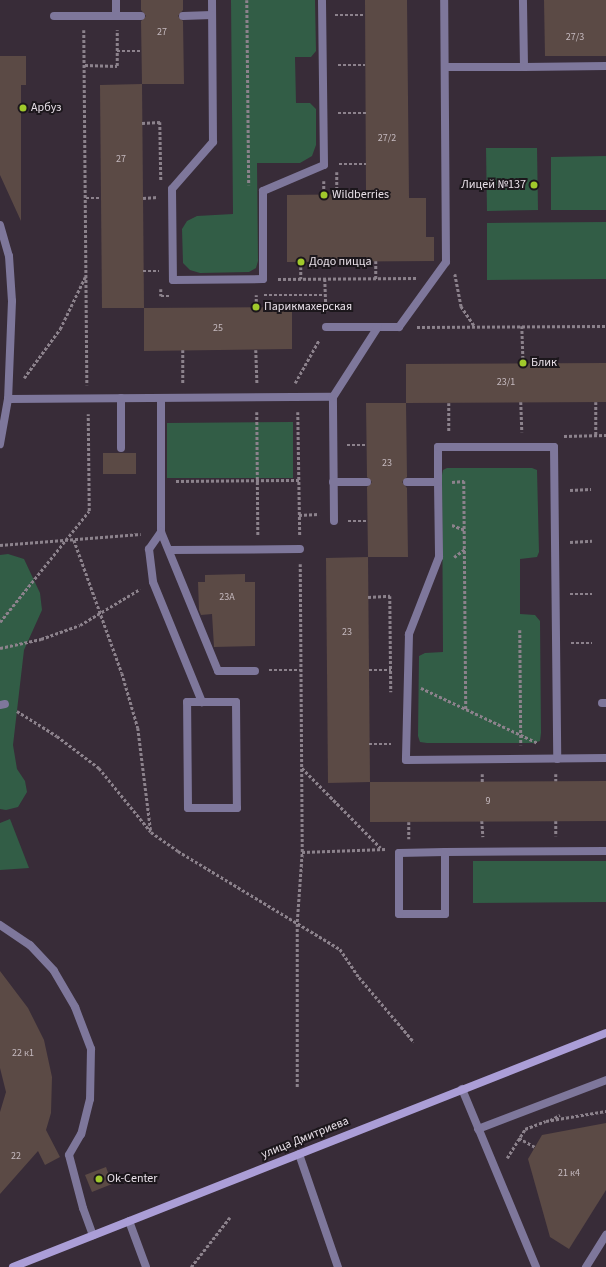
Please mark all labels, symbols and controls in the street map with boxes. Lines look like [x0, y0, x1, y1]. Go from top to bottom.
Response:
house number: 27 [157, 27, 167, 39]
house number: 27/3 [566, 32, 584, 44]
place label: Арбуз [31, 101, 62, 115]
marker: Арбуз [18, 103, 28, 113]
house number: 27/2 [378, 133, 396, 145]
house number: 27 [116, 154, 126, 166]
place label: Лицей №137 [461, 178, 526, 192]
marker: Лицей №137 [529, 180, 539, 190]
place label: Wildberries [332, 188, 389, 202]
marker: Wildberries [319, 190, 329, 200]
place label: Додо пицца [309, 255, 371, 269]
marker: Додо пицца [296, 257, 306, 267]
place label: Парикмахерская [264, 300, 352, 314]
marker: Парикмахерская [251, 302, 261, 312]
house number: 25 [213, 323, 223, 335]
place label: Блик [531, 356, 557, 370]
marker: Блик [518, 358, 528, 368]
house number: 23/1 [497, 377, 515, 389]
house number: 23 [382, 458, 392, 470]
house number: 23А [219, 592, 235, 604]
house number: 23 [342, 627, 352, 639]
house number: 9 [486, 796, 490, 808]
house number: 22 к1 [12, 1048, 34, 1060]
street label: улица Дмитриева [259, 1114, 351, 1162]
house number: 22 [11, 1151, 21, 1163]
house number: 21 к4 [558, 1168, 580, 1180]
place label: Ok-Center [107, 1172, 157, 1186]
marker: Ok-Center [94, 1174, 104, 1184]

